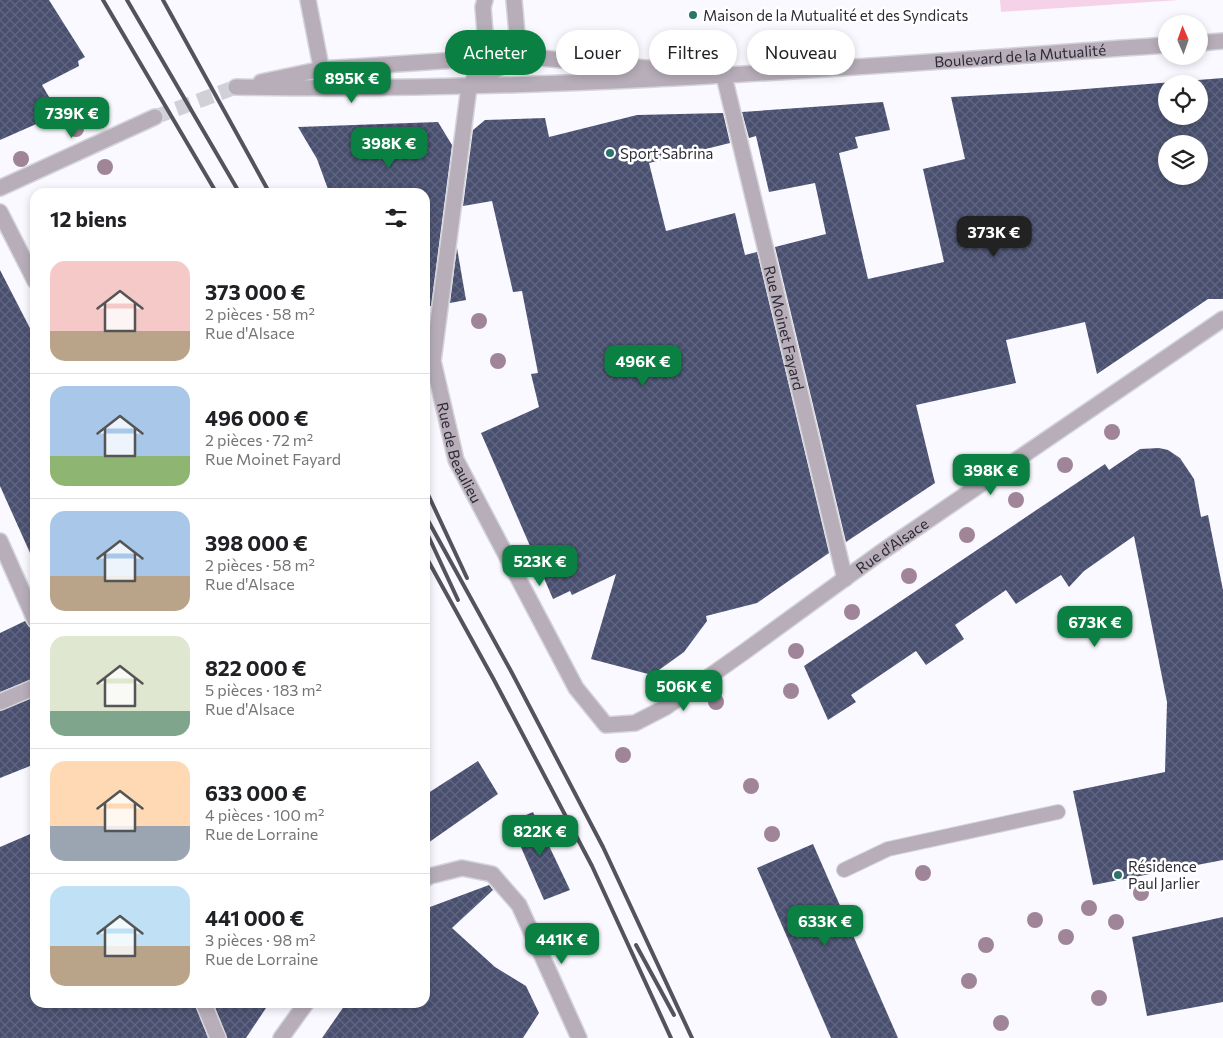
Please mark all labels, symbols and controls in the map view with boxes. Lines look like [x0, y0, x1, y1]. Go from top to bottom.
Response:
place label: Maison de la Mutualité et des Syndicats [703, 6, 969, 24]
marker: Maison de la Mutualité et des Syndicats [687, 9, 699, 21]
north arrow [1158, 15, 1208, 65]
map controls [1158, 15, 1208, 185]
chip: Acheter [445, 30, 546, 75]
chip: Louer [556, 30, 639, 75]
chip: Filtres [649, 30, 737, 75]
chip: Nouveau [747, 30, 855, 75]
street label: Boulevard de la Mutualité [934, 40, 1107, 71]
pin: 895K € [311, 62, 393, 104]
text: 895K € [325, 68, 379, 87]
button: locate [1158, 75, 1208, 125]
pin: 739K € [31, 96, 113, 139]
text: 739K € [45, 103, 99, 122]
pin: 398K € [348, 126, 430, 169]
text: 398K € [362, 133, 416, 152]
button: layers [1158, 135, 1208, 185]
place label: Sport Sabrina [620, 144, 713, 162]
marker: Sport Sabrina [604, 147, 616, 159]
icon: filters [382, 204, 410, 232]
text: 12 biens [50, 206, 127, 231]
pin: 373K € [953, 216, 1035, 258]
text: 373K € [968, 222, 1020, 241]
street label: Rue Moinet Fayard [761, 264, 808, 392]
text: 373 000 € [205, 279, 305, 304]
icon: home [90, 281, 150, 341]
text: 2 pièces · 58 m² [205, 304, 315, 323]
text: Rue d'Alsace [205, 323, 295, 342]
pin: 496K € [602, 344, 684, 387]
text: 496K € [615, 351, 671, 370]
street label: Rue de Beaulieu [434, 400, 486, 506]
text: 496 000 € [205, 405, 308, 430]
icon: home [90, 406, 150, 466]
text: 2 pièces · 72 m² [205, 430, 313, 449]
text: Rue Moinet Fayard [205, 449, 341, 468]
pin: 398K € [950, 454, 1032, 496]
text: 398K € [964, 460, 1018, 479]
street label: Rue d'Alsace [852, 514, 931, 577]
text: 398 000 € [205, 530, 308, 555]
icon: home [90, 531, 150, 591]
pin: 523K € [499, 544, 581, 587]
text: 523K € [513, 551, 567, 570]
text: 2 pièces · 58 m² [205, 555, 315, 574]
text: Rue d'Alsace [205, 574, 295, 593]
pin: 673K € [1054, 606, 1136, 648]
text: 673K € [1068, 612, 1122, 631]
text: 822 000 € [205, 655, 306, 680]
icon: home [90, 656, 150, 716]
pin: 506K € [643, 670, 725, 712]
text: 506K € [656, 676, 712, 695]
text: 5 pièces · 183 m² [205, 680, 322, 699]
text: Rue d'Alsace [205, 699, 295, 718]
text: 633 000 € [205, 780, 307, 805]
icon: home [90, 781, 150, 841]
text: 4 pièces · 100 m² [205, 805, 324, 824]
pin: 822K € [499, 814, 581, 857]
text: 822K € [513, 821, 567, 840]
text: Rue de Lorraine [205, 824, 318, 843]
place label: Résidence Paul Jarlier [1128, 857, 1200, 892]
marker: Résidence Paul Jarlier [1112, 869, 1124, 881]
pin: 633K € [784, 904, 866, 947]
text: 441 000 € [205, 905, 304, 930]
icon: home [90, 906, 150, 966]
text: 633K € [798, 911, 852, 930]
pin: 441K € [521, 922, 603, 965]
text: 441K € [536, 929, 588, 948]
text: 3 pièces · 98 m² [205, 930, 316, 949]
text: Rue de Lorraine [205, 949, 318, 968]

